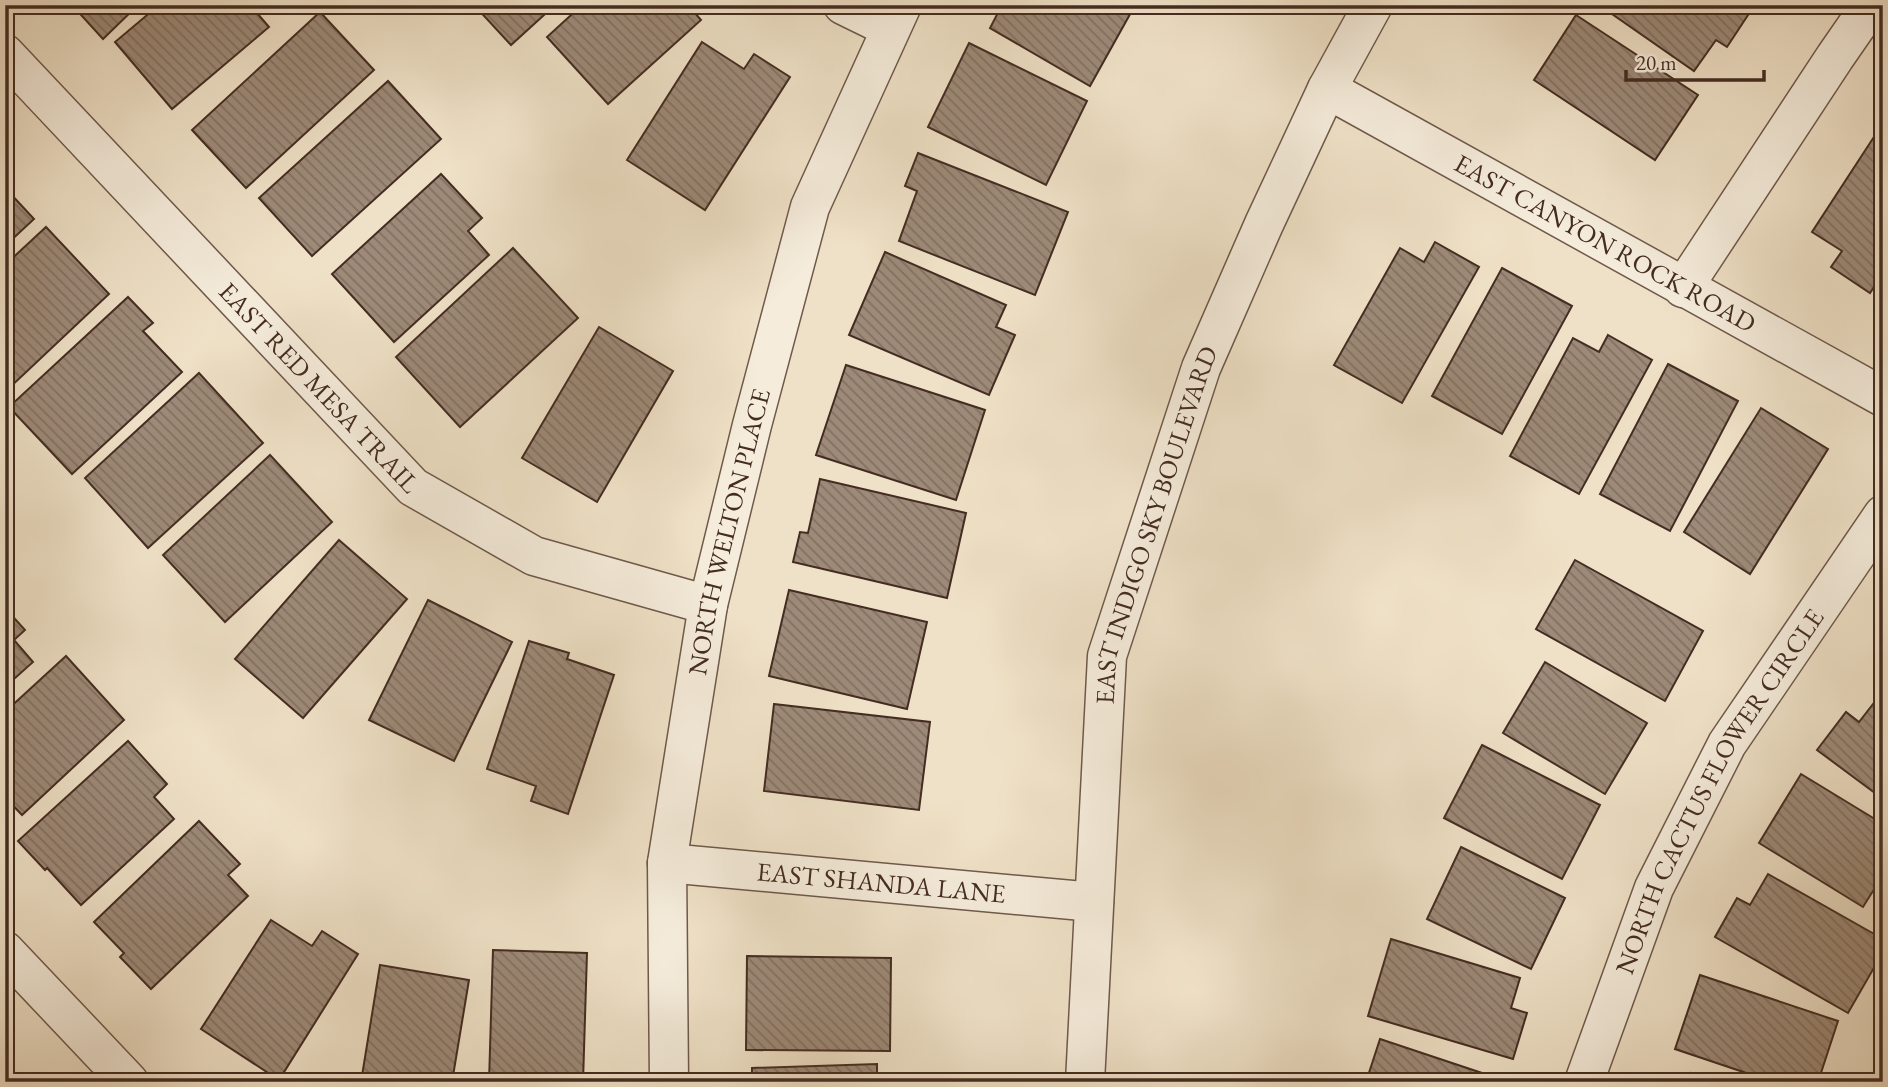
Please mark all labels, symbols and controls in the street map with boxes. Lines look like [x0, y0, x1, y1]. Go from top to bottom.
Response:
scale bar [1626, 38, 1764, 82]
text: 20 m [1636, 49, 1677, 76]
street label: EAST CANYON ROCK ROAD [1448, 146, 1762, 340]
street label: EAST RED MESA TRAIL [211, 275, 427, 500]
street label: EAST INDIGO SKY BOULEVARD [1088, 341, 1226, 705]
street label: NORTH WELTON PLACE [680, 385, 778, 678]
street label: NORTH CACTUS FLOWER CIRCLE [1607, 602, 1831, 979]
street label: EAST SHANDA LANE [755, 854, 1007, 911]

